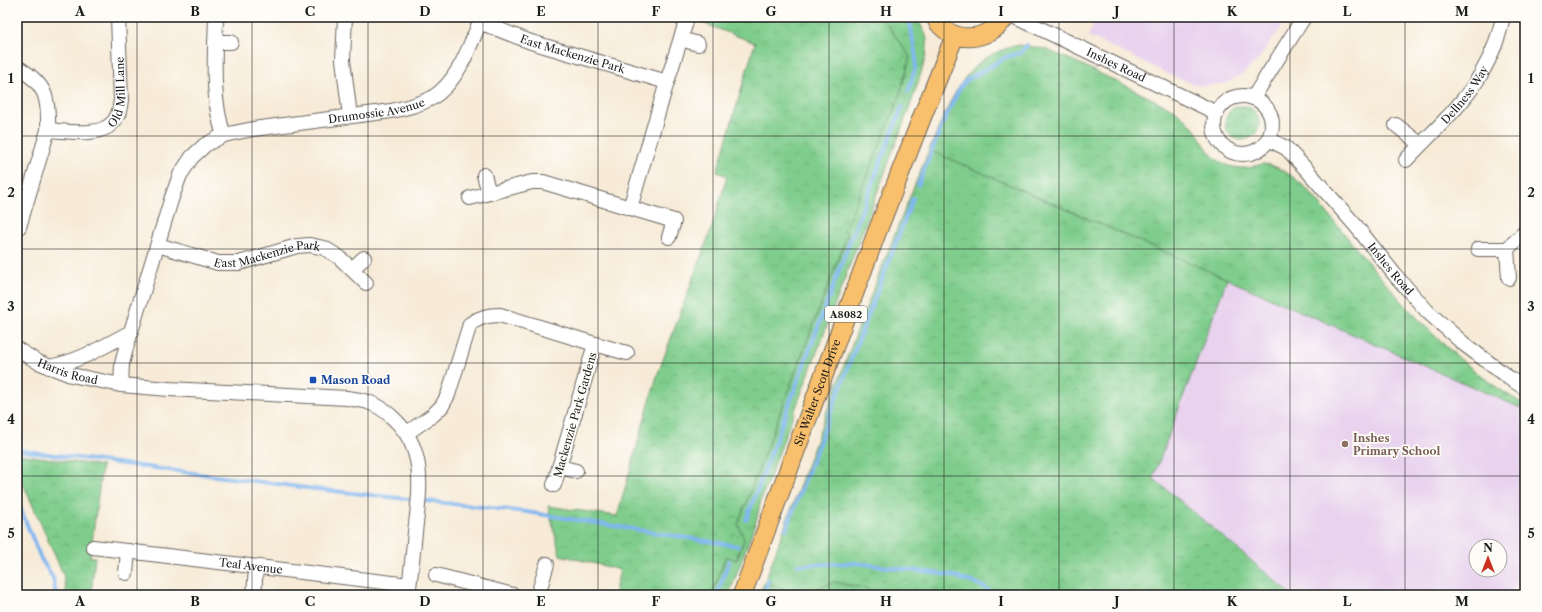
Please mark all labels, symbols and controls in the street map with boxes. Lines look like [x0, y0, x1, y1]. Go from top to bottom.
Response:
text: A [74, 3, 86, 19]
text: B [190, 3, 200, 19]
text: C [305, 3, 315, 19]
text: D [419, 3, 431, 19]
text: E [536, 3, 546, 19]
text: F [652, 3, 661, 19]
text: G [765, 3, 777, 19]
text: H [880, 3, 892, 19]
text: I [998, 3, 1004, 19]
text: J [1112, 3, 1120, 19]
text: K [1227, 3, 1238, 19]
text: L [1343, 3, 1352, 19]
text: M [1455, 3, 1469, 19]
street label: East Mackenzie Park [518, 32, 627, 76]
street label: Inshes Road [1084, 45, 1148, 85]
street label: Old Mill Lane [105, 56, 129, 130]
street label: Dellness Way [1438, 63, 1492, 127]
text: 1 [8, 70, 14, 86]
text: 1 [1528, 70, 1534, 86]
street label: Drumossie Avenue [327, 95, 427, 126]
text: 2 [7, 184, 15, 200]
text: 2 [1527, 184, 1535, 200]
street label: East Mackenzie Park [212, 238, 322, 271]
street label: Inshes Road [1365, 240, 1417, 298]
text: 3 [7, 298, 15, 314]
text: 3 [1527, 298, 1535, 314]
road number: A8082 [825, 306, 867, 322]
street label: Sir Walter Scott Drive [791, 337, 844, 448]
street label: Mackenzie Park Gardens [550, 350, 600, 479]
street label: Harris Road [35, 355, 99, 387]
place label: Mason Road [321, 373, 391, 387]
marker: Mason Road [308, 375, 318, 385]
text: 4 [7, 411, 15, 427]
text: 4 [1527, 411, 1535, 427]
place label: Inshes Primary School [1353, 431, 1440, 458]
marker: Inshes Primary School [1340, 439, 1350, 449]
text: 5 [7, 525, 15, 541]
text: 5 [1527, 525, 1535, 541]
north arrow [1468, 538, 1508, 578]
text: N [1483, 541, 1493, 555]
street label: Teal Avenue [218, 555, 284, 577]
text: A [74, 593, 86, 609]
text: B [190, 593, 200, 609]
text: C [305, 593, 315, 609]
text: D [419, 593, 431, 609]
text: E [536, 593, 546, 609]
text: F [652, 593, 661, 609]
text: G [765, 593, 777, 609]
text: H [880, 593, 892, 609]
text: I [998, 593, 1004, 609]
text: J [1112, 593, 1120, 609]
text: K [1227, 593, 1238, 609]
text: L [1343, 593, 1352, 609]
text: M [1455, 593, 1469, 609]

